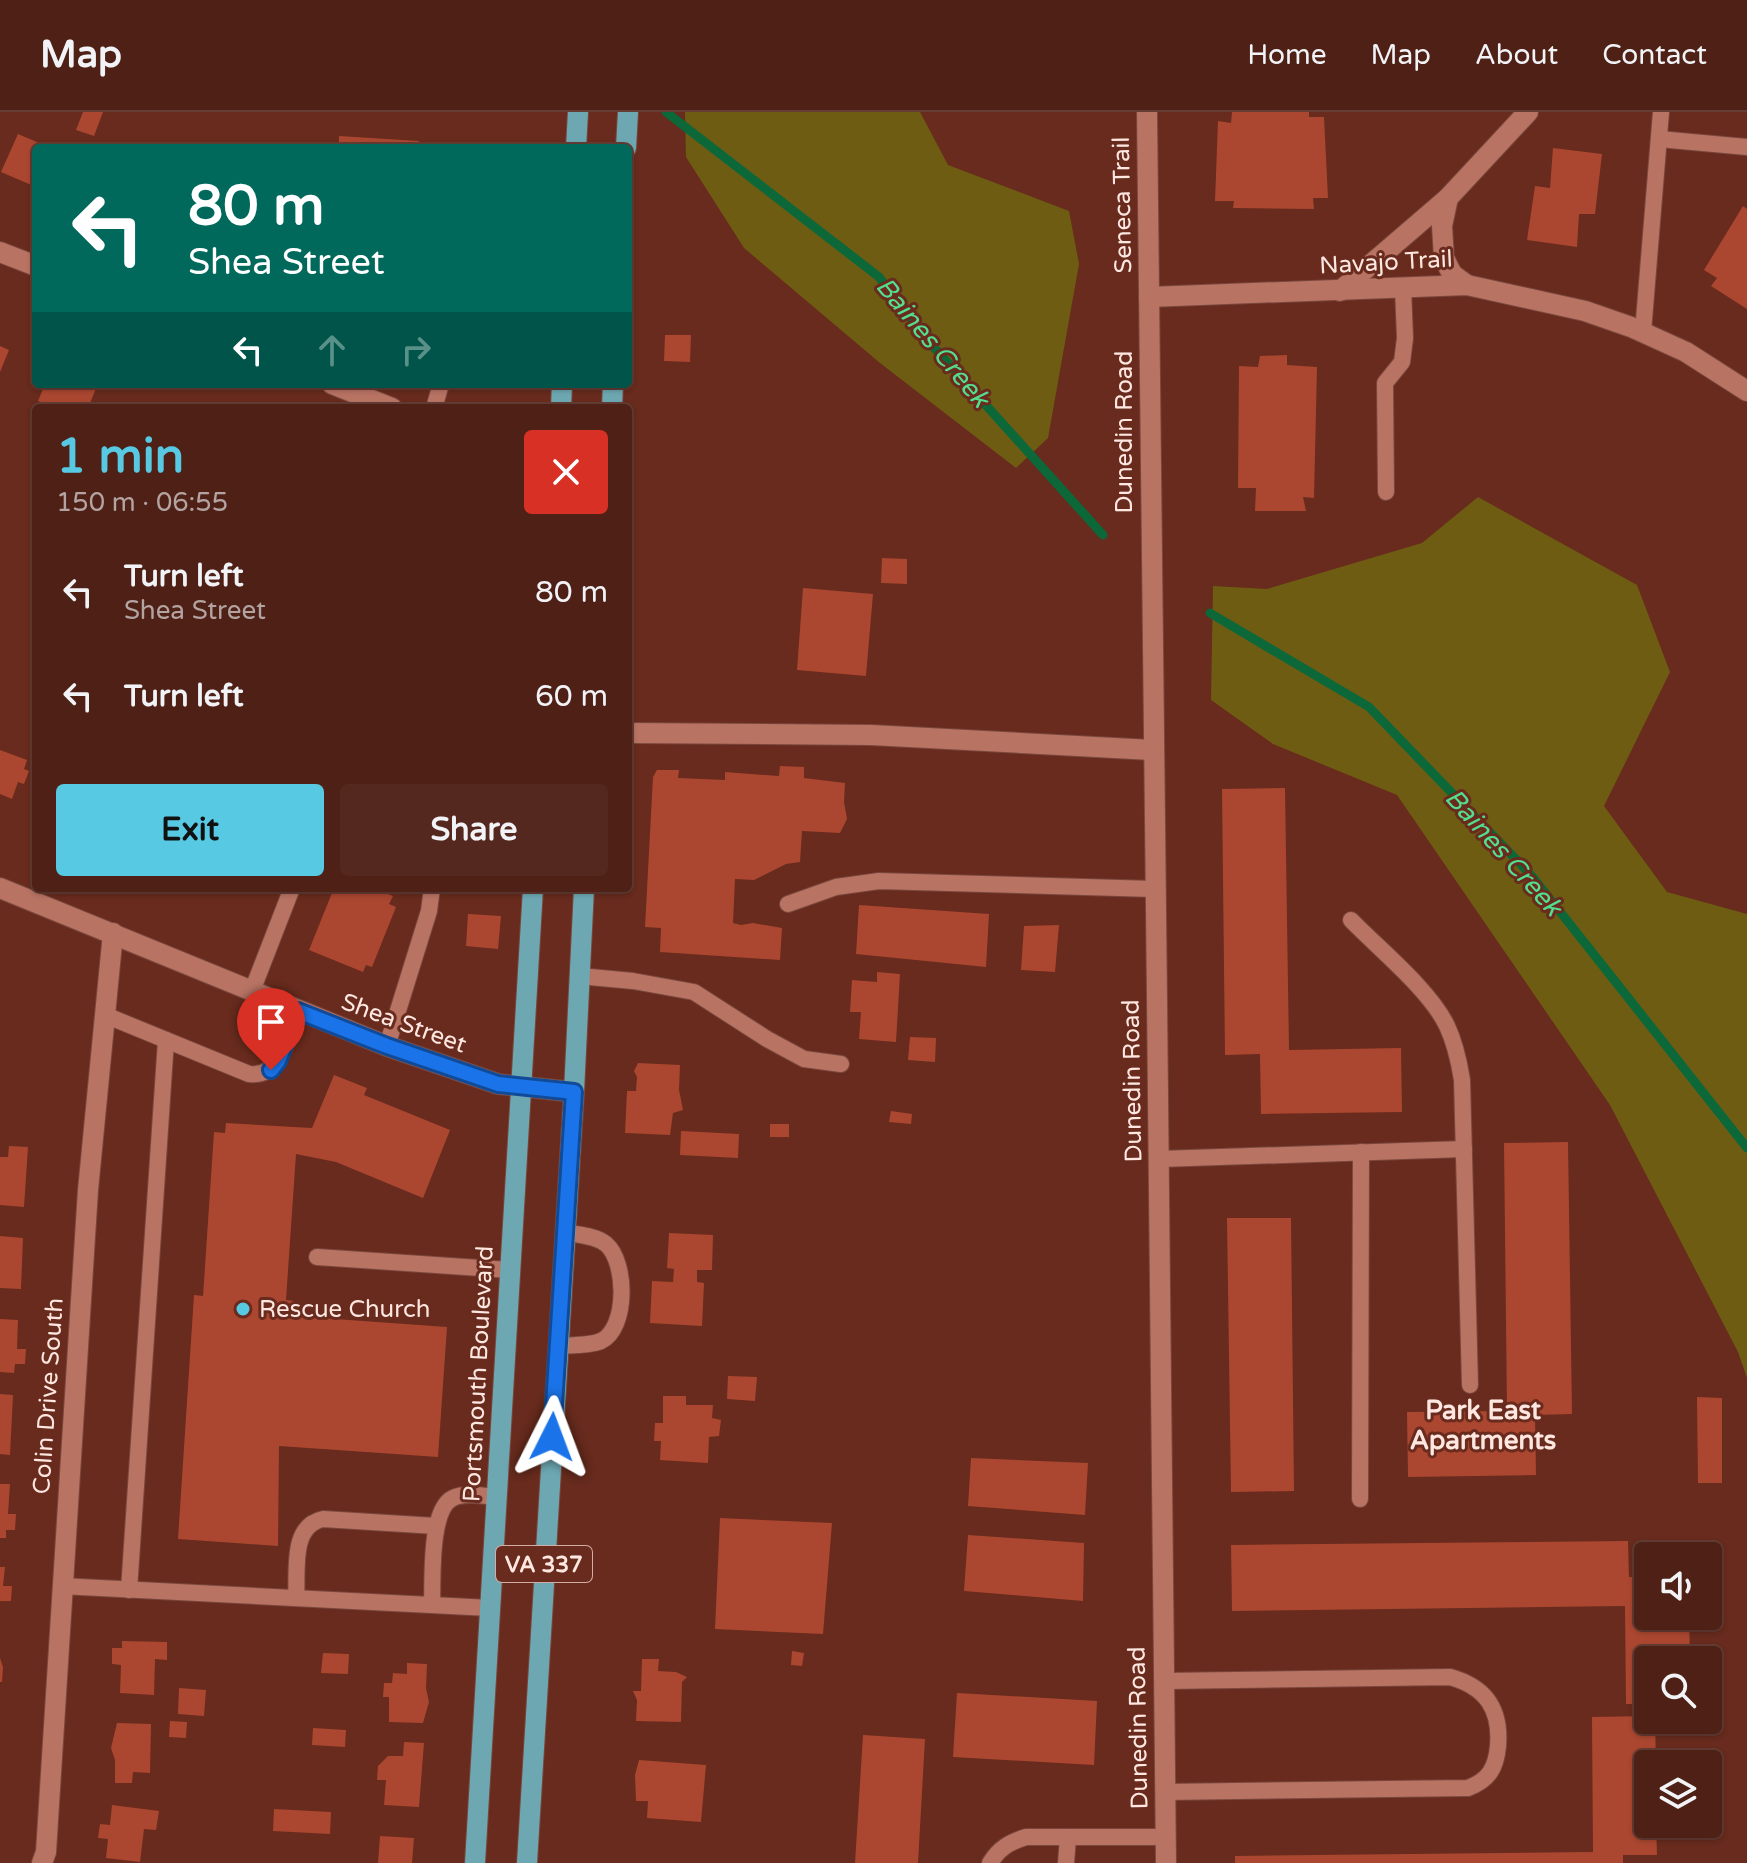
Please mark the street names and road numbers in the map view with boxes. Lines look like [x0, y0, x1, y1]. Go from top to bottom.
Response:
street label: Seneca Trail [1107, 136, 1138, 274]
street label: Navajo Trail [1319, 245, 1453, 280]
street label: Dunedin Road [1110, 351, 1139, 513]
street label: Shea Street [337, 987, 470, 1060]
street label: Dunedin Road [1117, 999, 1148, 1163]
street label: Portsmouth Boulevard [457, 1245, 500, 1503]
street label: Colin Drive South [27, 1297, 70, 1495]
road number: VA 337 [496, 1546, 592, 1582]
street label: Dunedin Road [1123, 1646, 1154, 1810]

